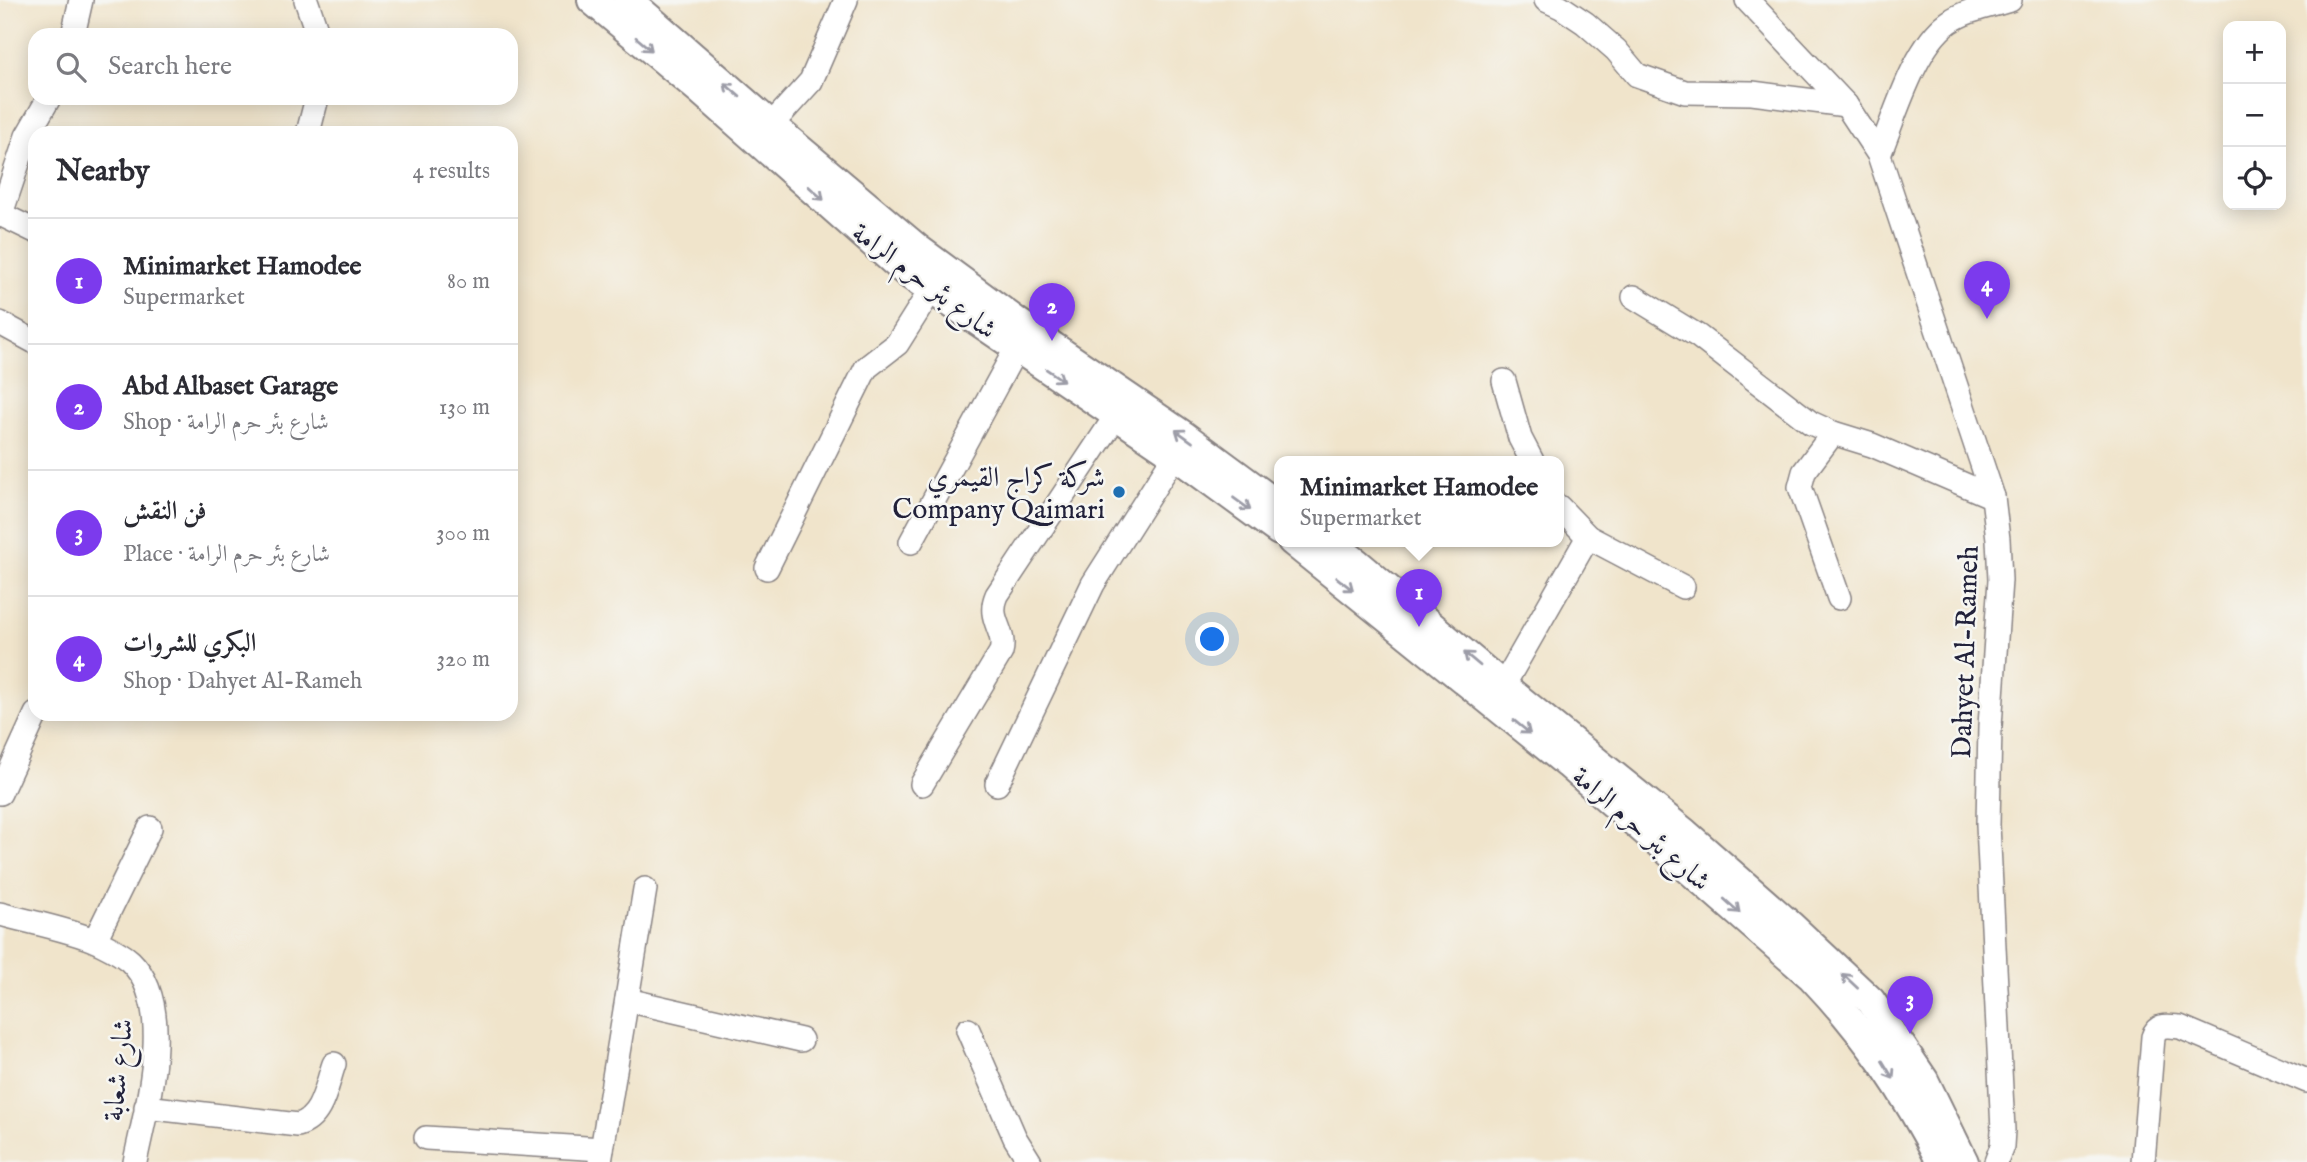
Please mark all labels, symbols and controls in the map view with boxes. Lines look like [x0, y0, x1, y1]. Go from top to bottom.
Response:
map controls [2223, 21, 2286, 210]
button: + [2223, 21, 2286, 84]
search box [28, 28, 518, 105]
one-way arrow [635, 36, 653, 52]
icon: search [52, 48, 90, 86]
text: Search here [108, 50, 232, 83]
one-way arrow [723, 83, 741, 99]
button: − [2223, 84, 2286, 147]
button: locate [2223, 147, 2286, 210]
text: Nearby [56, 153, 149, 191]
text: 4 results [412, 157, 490, 186]
one-way arrow [807, 185, 825, 201]
street label: شارع بئر حرم الرامة [841, 216, 1003, 352]
text: Minimarket Hamodee [123, 250, 362, 283]
pin: 4 [1964, 261, 2010, 319]
text: 1 [75, 267, 83, 296]
text: 80 m [447, 267, 490, 296]
text: Supermarket [123, 283, 245, 312]
pin: 2 [1029, 283, 1075, 341]
one-way arrow [1045, 368, 1064, 382]
text: Abd Albaset Garage [123, 370, 338, 403]
text: 2 [74, 393, 84, 422]
text: 130 m [439, 393, 490, 422]
text: Shop · شارع بئر حرم الرامة [123, 408, 329, 437]
one-way arrow [1175, 429, 1194, 444]
popup [1274, 456, 1564, 547]
place label: شركة كراج القيمري Company Qaimari [892, 460, 1105, 528]
text: Minimarket Hamodee [1300, 471, 1538, 504]
marker: شركة كراج القيمري Company Qaimari [1111, 484, 1127, 500]
text: فن النقش [123, 495, 207, 528]
one-way arrow [1232, 497, 1251, 511]
text: Supermarket [1300, 504, 1422, 533]
text: 3 [75, 519, 83, 548]
text: 300 m [436, 519, 490, 548]
text: Place · شارع بئر حرم الرامة [123, 540, 330, 569]
street label: Dahyet Al-Rameh [1945, 545, 1988, 759]
pin: 1 [1396, 569, 1442, 627]
one-way arrow [1336, 576, 1354, 591]
your location [1195, 622, 1229, 656]
text: البكري للشروات [123, 627, 256, 660]
text: 4 [73, 645, 85, 674]
text: 320 m [437, 645, 490, 674]
one-way arrow [1463, 651, 1481, 667]
text: Shop · Dahyet Al-Rameh [123, 667, 362, 696]
one-way arrow [1513, 719, 1531, 734]
street label: شارع بئر حرم الرامة [1560, 760, 1717, 904]
one-way arrow [1723, 898, 1741, 914]
one-way arrow [1842, 973, 1859, 990]
pin: 3 [1887, 976, 1933, 1034]
street label: شارع شعابة [97, 1017, 146, 1124]
one-way arrow [1882, 1060, 1896, 1080]

